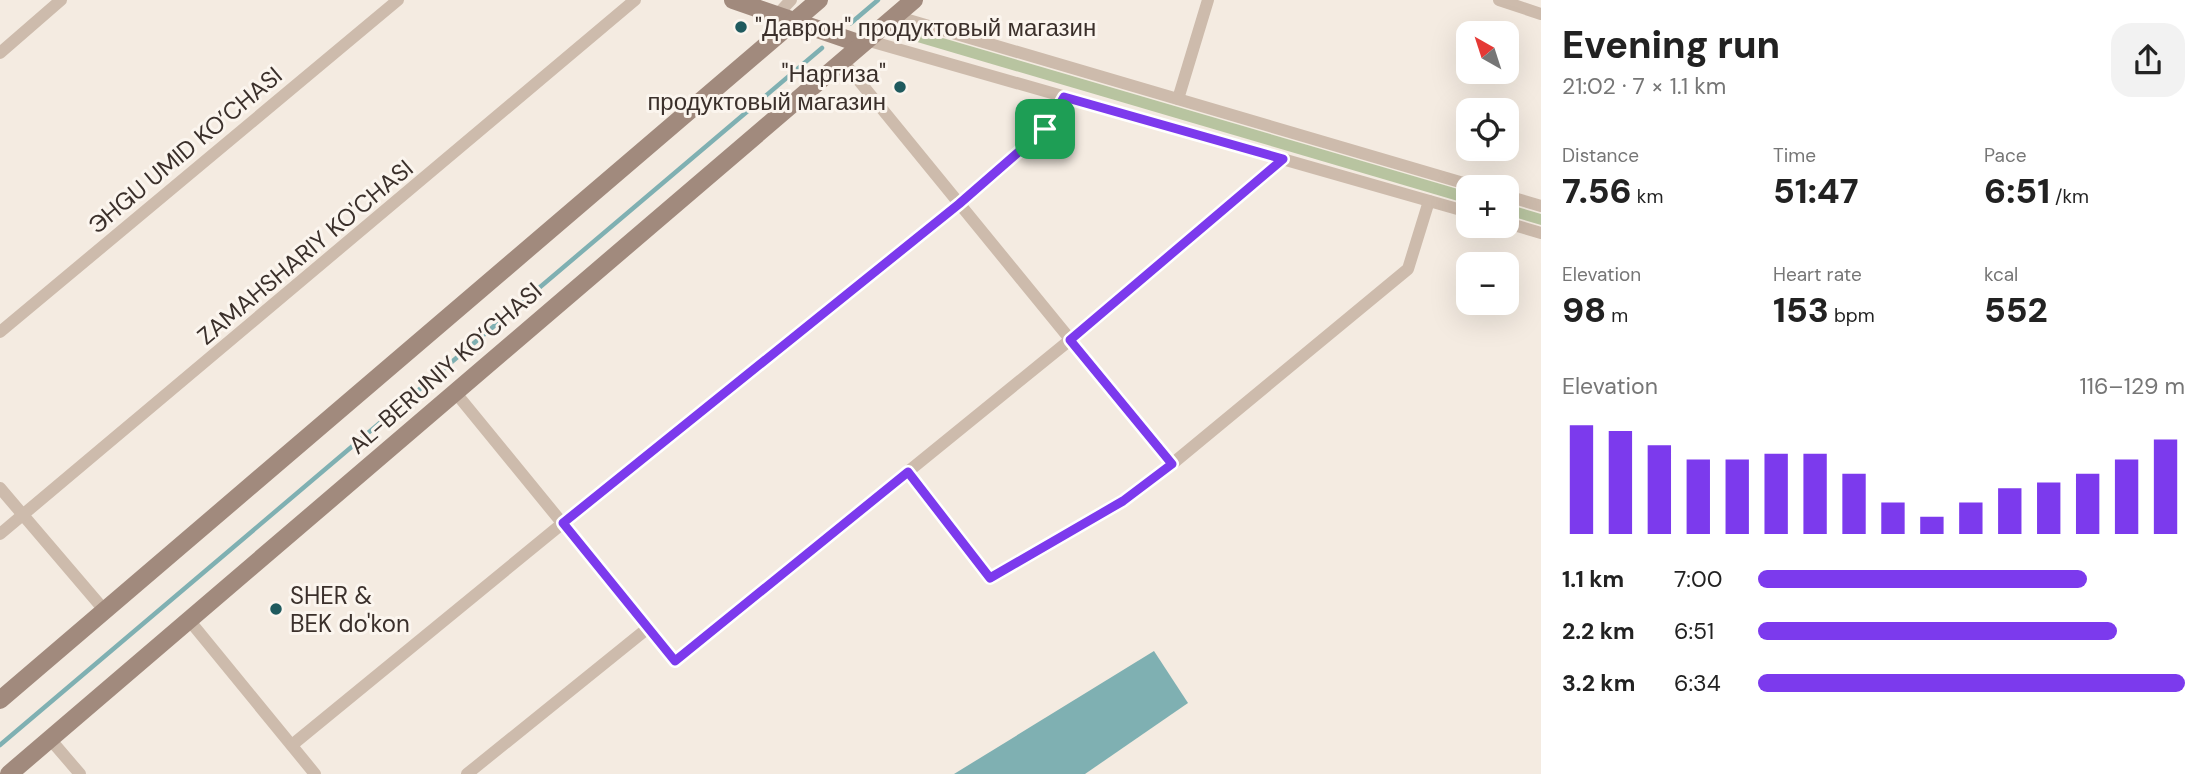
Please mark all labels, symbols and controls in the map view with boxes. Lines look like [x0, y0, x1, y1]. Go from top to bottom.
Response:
place label: "Даврон" продуктовый магазин [755, 12, 1096, 43]
marker: "Даврон" продуктовый магазин [733, 19, 749, 35]
text: Evening run [1562, 20, 1780, 70]
north arrow [1456, 21, 1519, 84]
map controls [1456, 21, 1519, 315]
button: share [2111, 23, 2185, 97]
place label: "Наргиза" продуктовый магазин [647, 58, 886, 117]
street label: ЭHGU UMID KO’CHASI [82, 60, 288, 240]
text: 21:02 · 7 × 1.1 km [1562, 71, 1726, 101]
marker: "Наргиза" продуктовый магазин [892, 79, 908, 95]
button: locate [1456, 98, 1519, 161]
pin [1015, 99, 1075, 159]
icon: arrive [1026, 110, 1064, 148]
text: Distance [1562, 143, 1639, 168]
text: Time [1773, 143, 1816, 168]
text: Pace [1984, 143, 2027, 168]
street label: ZAMAHSHARIY KO'CHASI [191, 153, 419, 351]
text: 7.56 [1562, 168, 1632, 214]
text: 51:47 [1773, 168, 1859, 214]
text: 6:51 [1984, 168, 2050, 214]
button: + [1456, 175, 1519, 238]
text: km [1632, 184, 1663, 209]
text: /km [2050, 184, 2089, 209]
button: − [1456, 252, 1519, 315]
text: Elevation [1562, 262, 1641, 287]
text: Heart rate [1773, 262, 1862, 287]
text: kcal [1984, 262, 2018, 287]
street label: AL-BERUNIY KO’CHASI [342, 276, 548, 460]
text: 98 [1562, 287, 1606, 333]
text: 153 [1773, 287, 1829, 333]
text: 552 [1984, 287, 2048, 333]
text: m [1606, 303, 1628, 328]
text: bpm [1829, 303, 1875, 328]
text: Elevation [1562, 371, 1658, 401]
text: 116–129 m [2080, 371, 2185, 401]
text: 1.1 km [1562, 564, 1624, 594]
text: 7:00 [1674, 564, 1722, 594]
place label: SHER & BEK do'kon [290, 580, 410, 639]
marker: SHER & BEK do'kon [268, 601, 284, 617]
text: 2.2 km [1562, 616, 1635, 646]
text: 6:51 [1674, 616, 1714, 646]
text: 3.2 km [1562, 668, 1635, 698]
text: 6:34 [1674, 668, 1721, 698]

